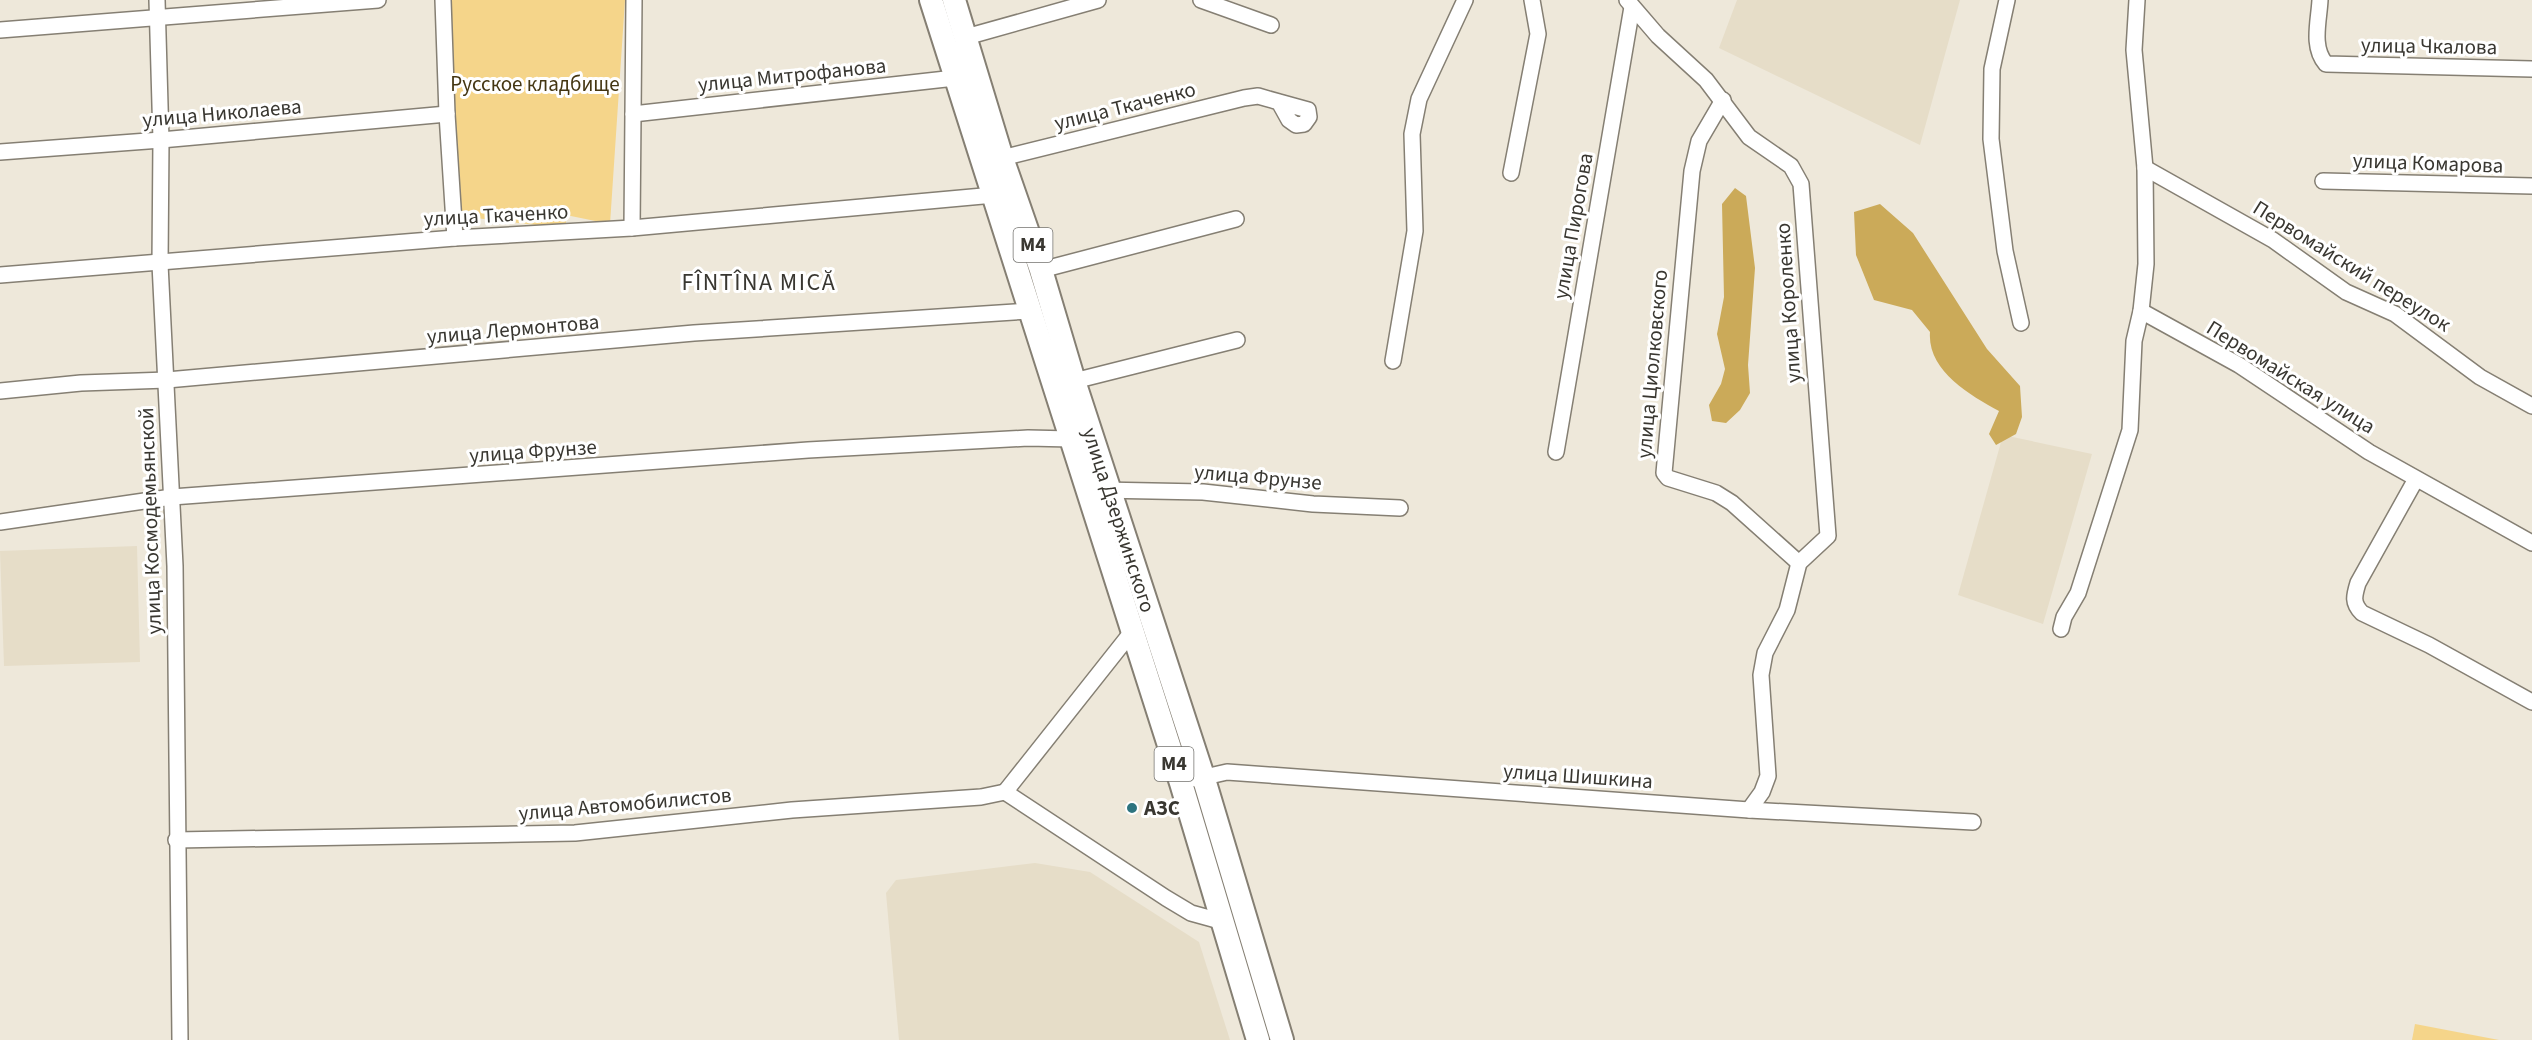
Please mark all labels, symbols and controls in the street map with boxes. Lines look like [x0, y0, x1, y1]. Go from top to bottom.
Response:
street label: улица Чкалова [2361, 30, 2497, 62]
street label: улица Митрофанова [696, 50, 888, 100]
park label: Русское кладбище [450, 69, 620, 99]
street label: улица Ткаченко [1051, 74, 1199, 138]
street label: улица Николаева [141, 91, 303, 135]
street label: улица Комарова [2352, 145, 2504, 181]
street label: улица Пирогова [1545, 150, 1601, 302]
street label: Первомайский переулок [2247, 193, 2457, 339]
street label: улица Ткаченко [423, 196, 569, 234]
street label: улица Короленко [1767, 222, 1809, 384]
road number: M4 [1014, 228, 1052, 262]
district label: FÎNTÎNA MICĂ [682, 265, 836, 300]
street label: улица Циолковского [1629, 268, 1675, 460]
street label: улица Лермонтова [425, 307, 601, 351]
street label: Первомайская улица [2201, 313, 2381, 441]
street label: улица Космодемьянской [131, 407, 169, 635]
street label: улица Дзержинского [1075, 424, 1163, 616]
street label: улица Фрунзе [468, 432, 598, 470]
street label: улица Фрунзе [1193, 456, 1323, 498]
road number: M4 [1154, 747, 1194, 781]
street label: улица Шишкина [1502, 756, 1654, 796]
street label: улица Автомобилистов [517, 780, 733, 828]
place label: АЗС [1143, 793, 1180, 823]
marker: АЗС [1125, 801, 1139, 815]

